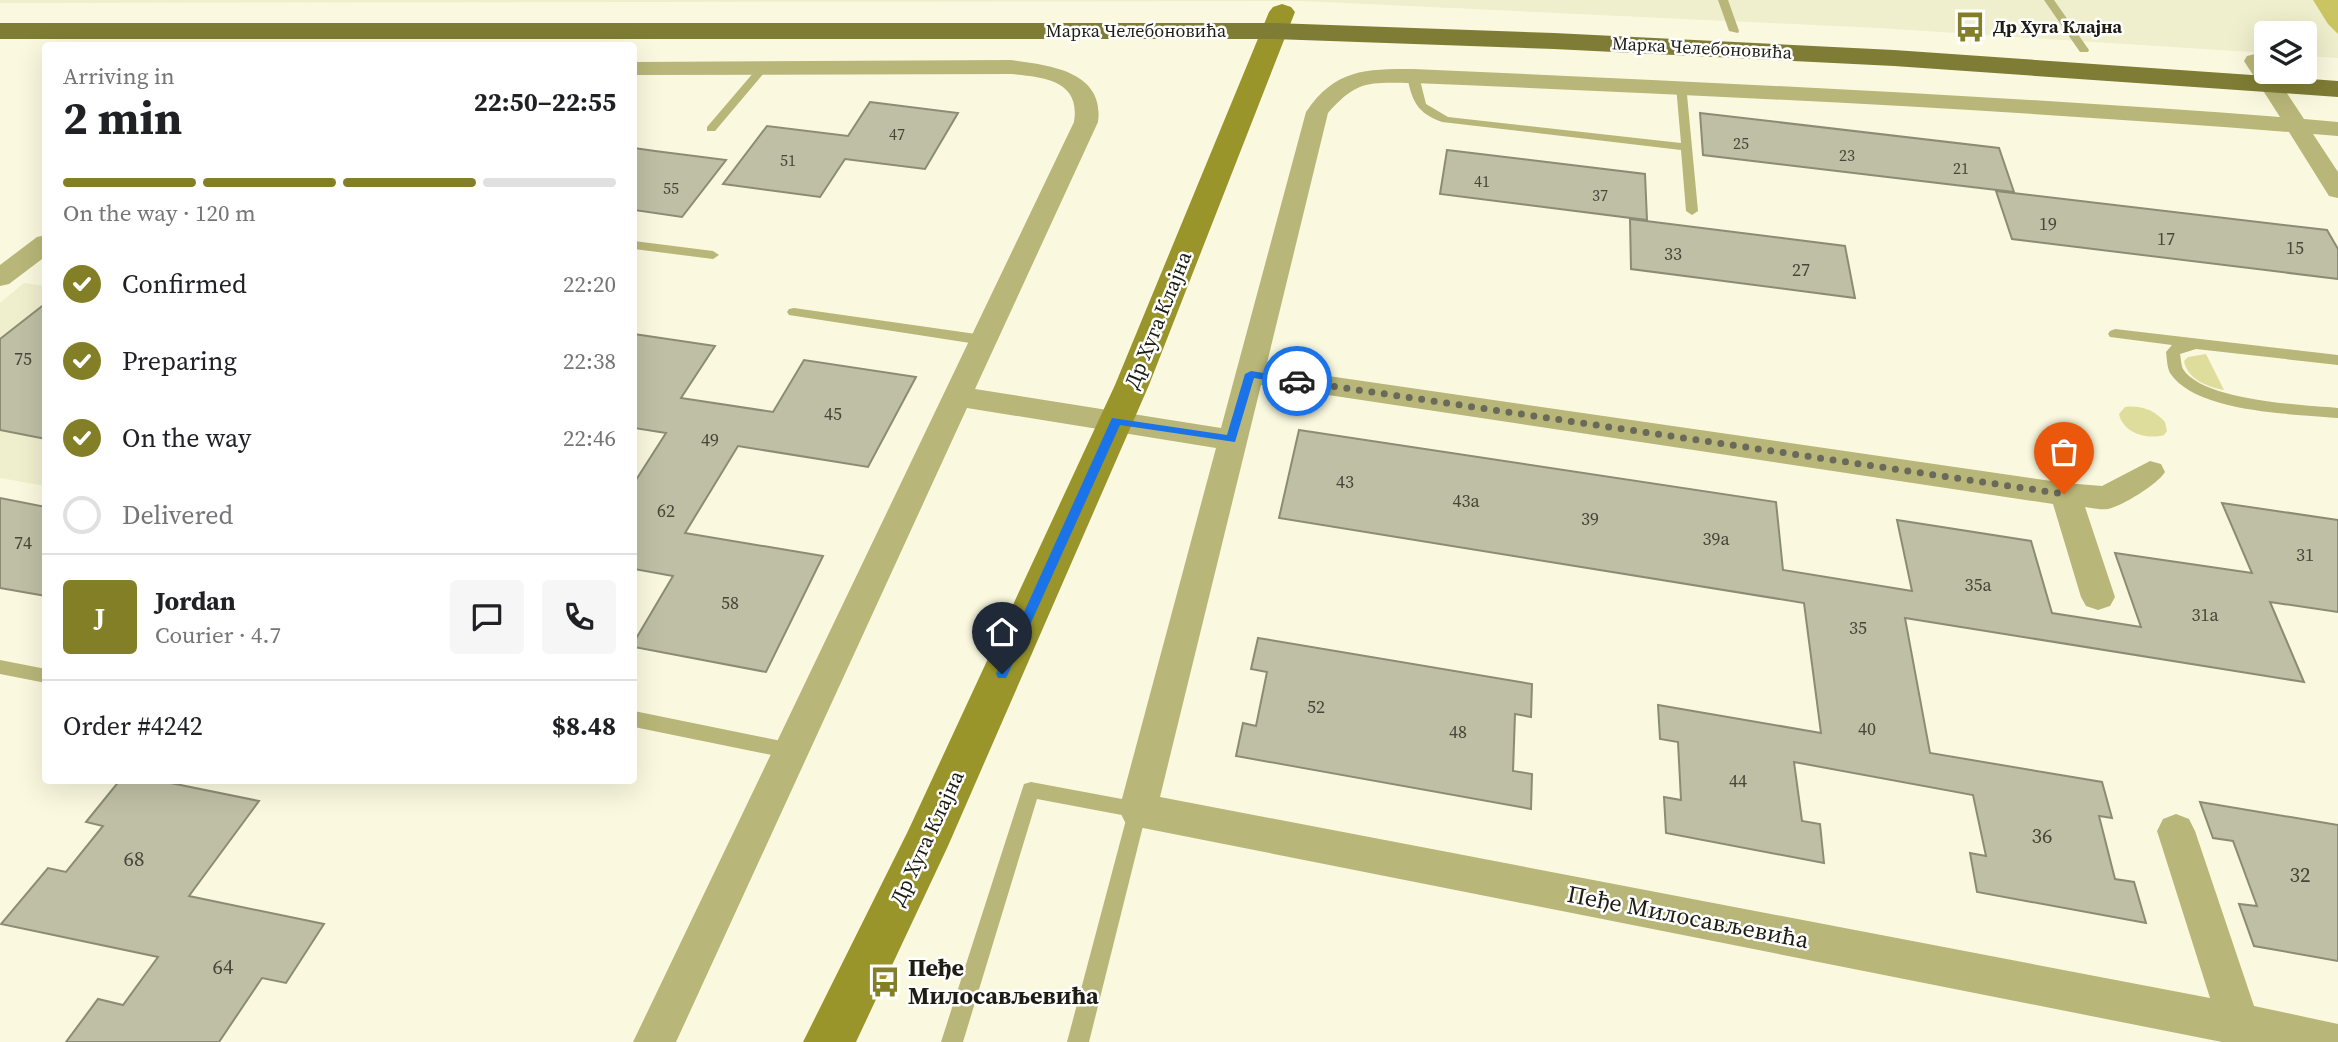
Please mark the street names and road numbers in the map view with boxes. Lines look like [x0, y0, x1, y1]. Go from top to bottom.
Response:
street label: Марка Челебоновића [1046, 18, 1227, 43]
street label: Марка Челебоновића [1611, 30, 1794, 65]
street label: Др Хуга Клајна [1117, 246, 1198, 393]
street label: Др Хуга Клајна [883, 765, 971, 910]
street label: Пеђе Милосављевића [1564, 877, 1813, 956]

